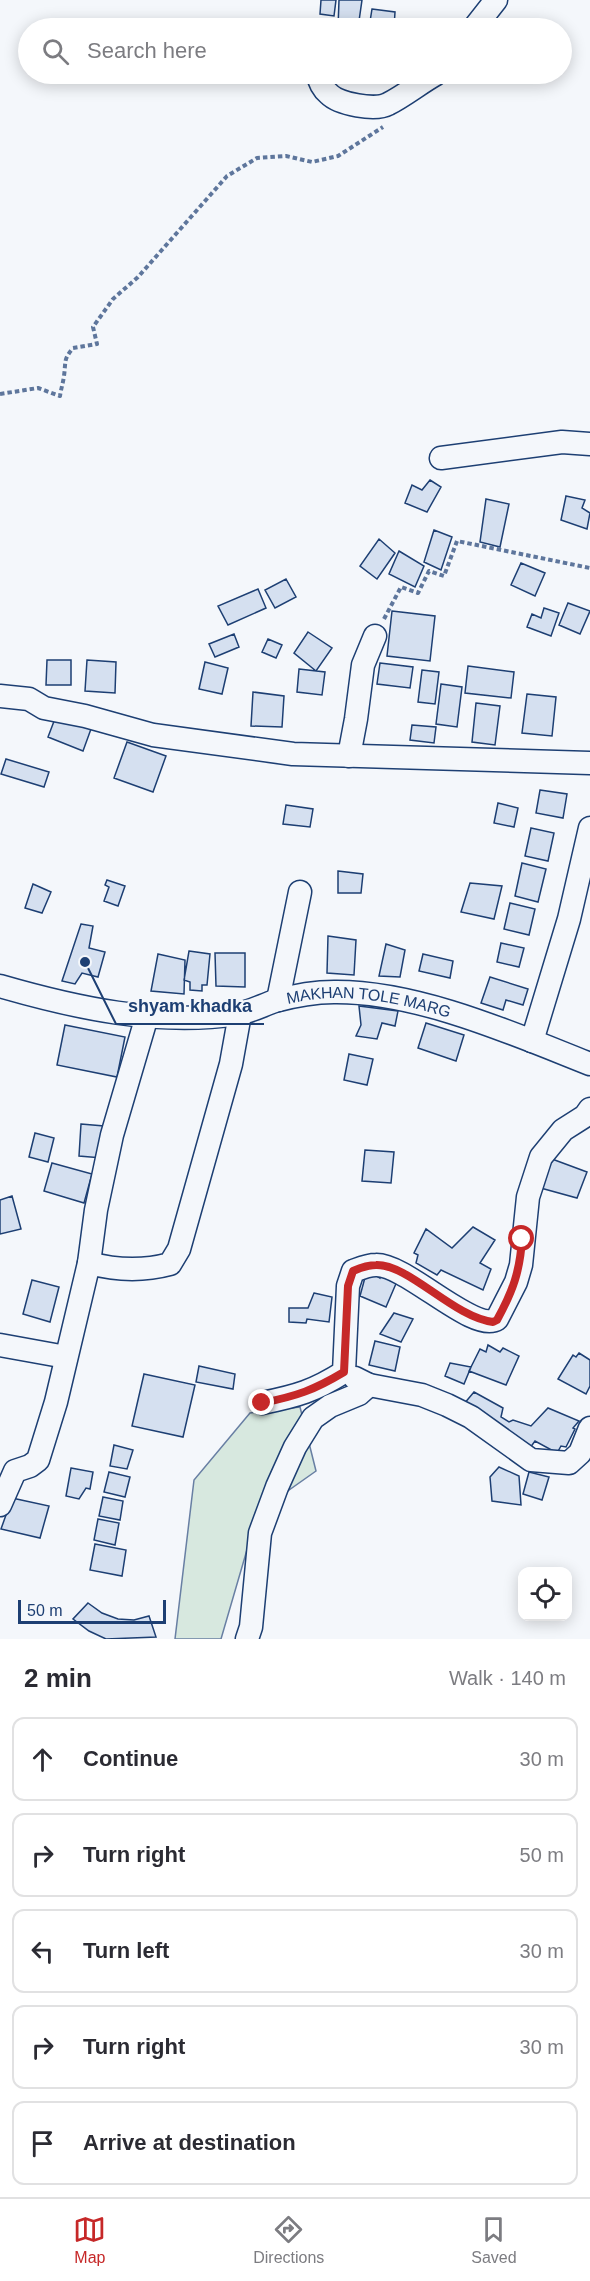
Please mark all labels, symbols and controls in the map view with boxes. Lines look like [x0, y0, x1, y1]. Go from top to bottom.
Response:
search box [18, 18, 572, 84]
icon: search [39, 35, 72, 68]
text: Search here [87, 38, 207, 63]
street label: MAKHAN TOLE MARG [285, 983, 453, 1020]
callout: shyam khadka [116, 988, 264, 1024]
text: shyam khadka [128, 996, 253, 1016]
route start [508, 1225, 534, 1251]
route end [248, 1389, 274, 1415]
map controls [518, 1567, 572, 1621]
button: locate [518, 1567, 572, 1621]
scale bar [18, 1597, 166, 1624]
text: 50 m [27, 1602, 63, 1619]
text: 2 min [24, 1663, 92, 1693]
text: Walk · 140 m [449, 1667, 566, 1689]
icon: ahead [26, 1743, 59, 1776]
text: Continue [83, 1746, 178, 1771]
text: 30 m [520, 1748, 564, 1770]
icon: right [26, 1839, 59, 1872]
text: Turn right [83, 1842, 185, 1867]
text: 50 m [520, 1844, 564, 1866]
icon: left [26, 1935, 59, 1968]
text: Turn left [83, 1938, 169, 1963]
text: 30 m [520, 1940, 564, 1962]
icon: right [26, 2031, 59, 2064]
text: Turn right [83, 2034, 185, 2059]
text: 30 m [520, 2036, 564, 2058]
icon: arrive [26, 2127, 59, 2160]
text: Arrive at destination [83, 2130, 296, 2155]
tab: Map [73, 2213, 106, 2267]
tab: Directions [253, 2213, 324, 2267]
tab: Saved [471, 2213, 517, 2267]

